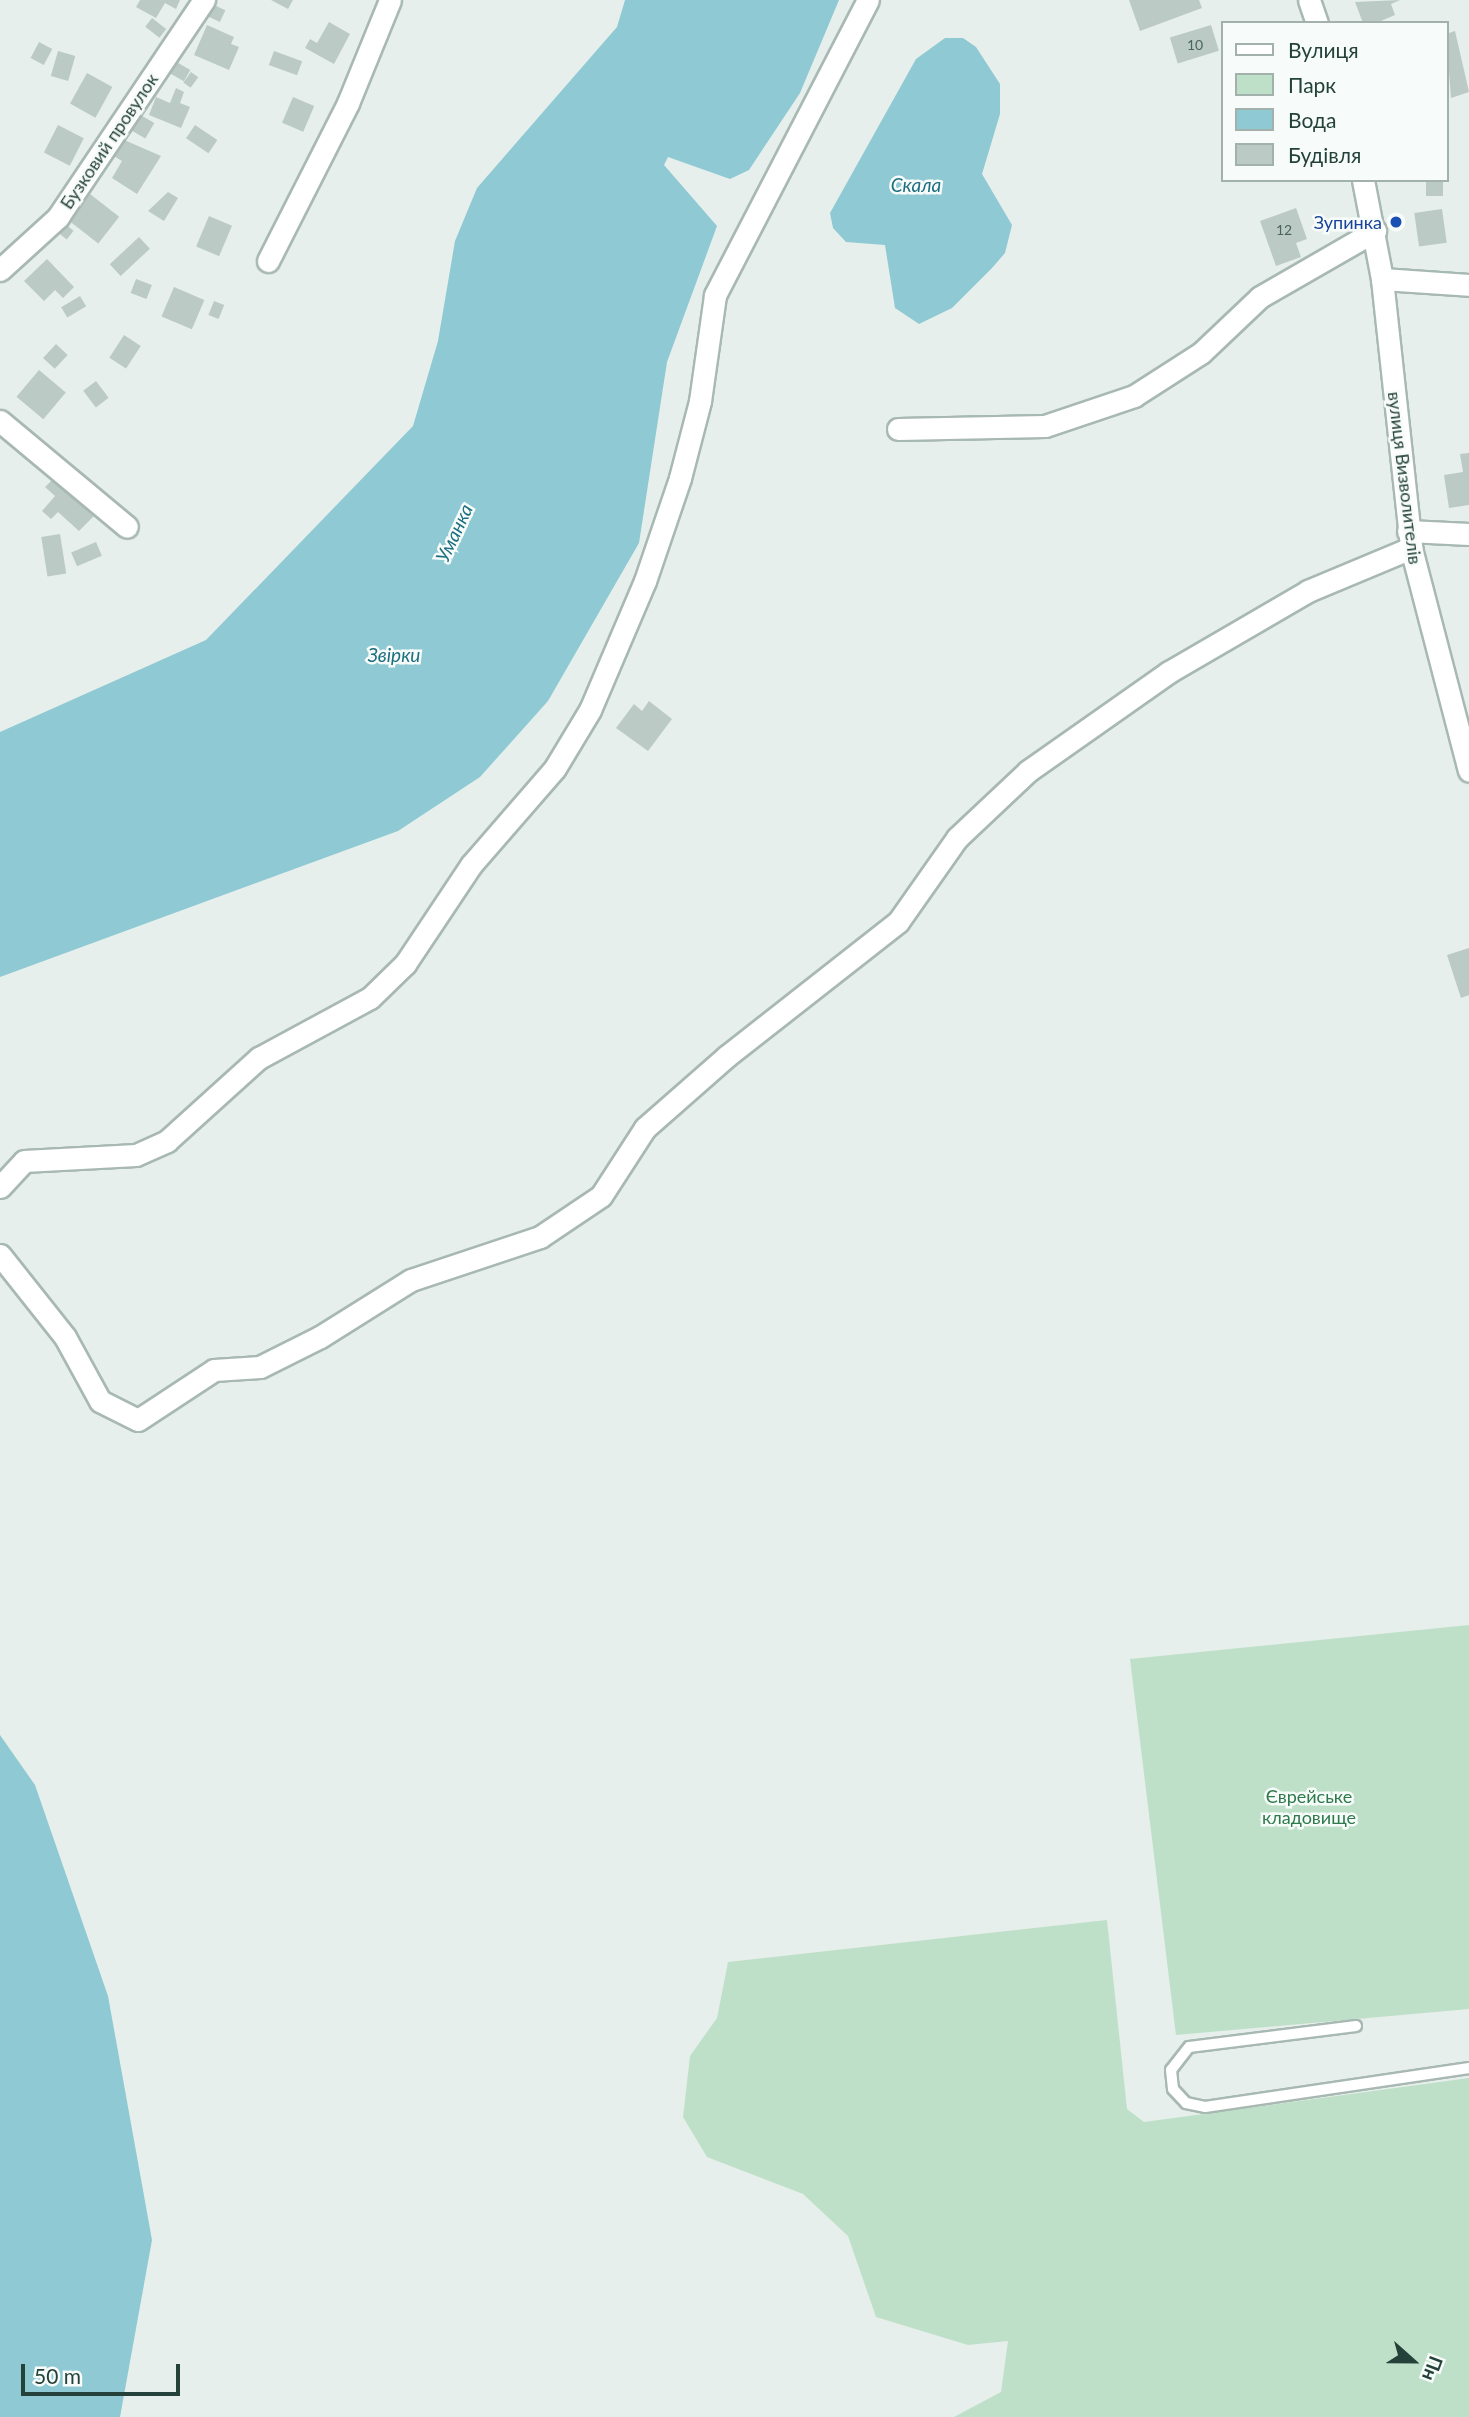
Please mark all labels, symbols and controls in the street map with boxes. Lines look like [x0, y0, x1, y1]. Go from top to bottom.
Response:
legend [1220, 21, 1448, 182]
house number: 10 [1187, 37, 1203, 53]
text: Вулиця [1288, 37, 1359, 62]
street label: Бузковий провулок [56, 69, 162, 213]
text: Парк [1288, 72, 1336, 97]
text: Вода [1288, 107, 1336, 132]
text: Будівля [1288, 142, 1361, 167]
water label: Скала [891, 174, 941, 196]
place label: Зупинка [1314, 211, 1382, 233]
marker: Зупинка [1388, 214, 1404, 230]
house number: 12 [1276, 222, 1292, 238]
street label: вулиця Визволителів [1384, 390, 1426, 566]
water label: Уманка [431, 500, 477, 566]
water label: Звірки [368, 644, 420, 666]
park label: Єврейське кладовище [1262, 1786, 1356, 1828]
north arrow [1378, 2326, 1448, 2396]
scale bar [24, 2350, 184, 2394]
text: Пн [1418, 2353, 1448, 2384]
text: 50 m [34, 2363, 81, 2388]

